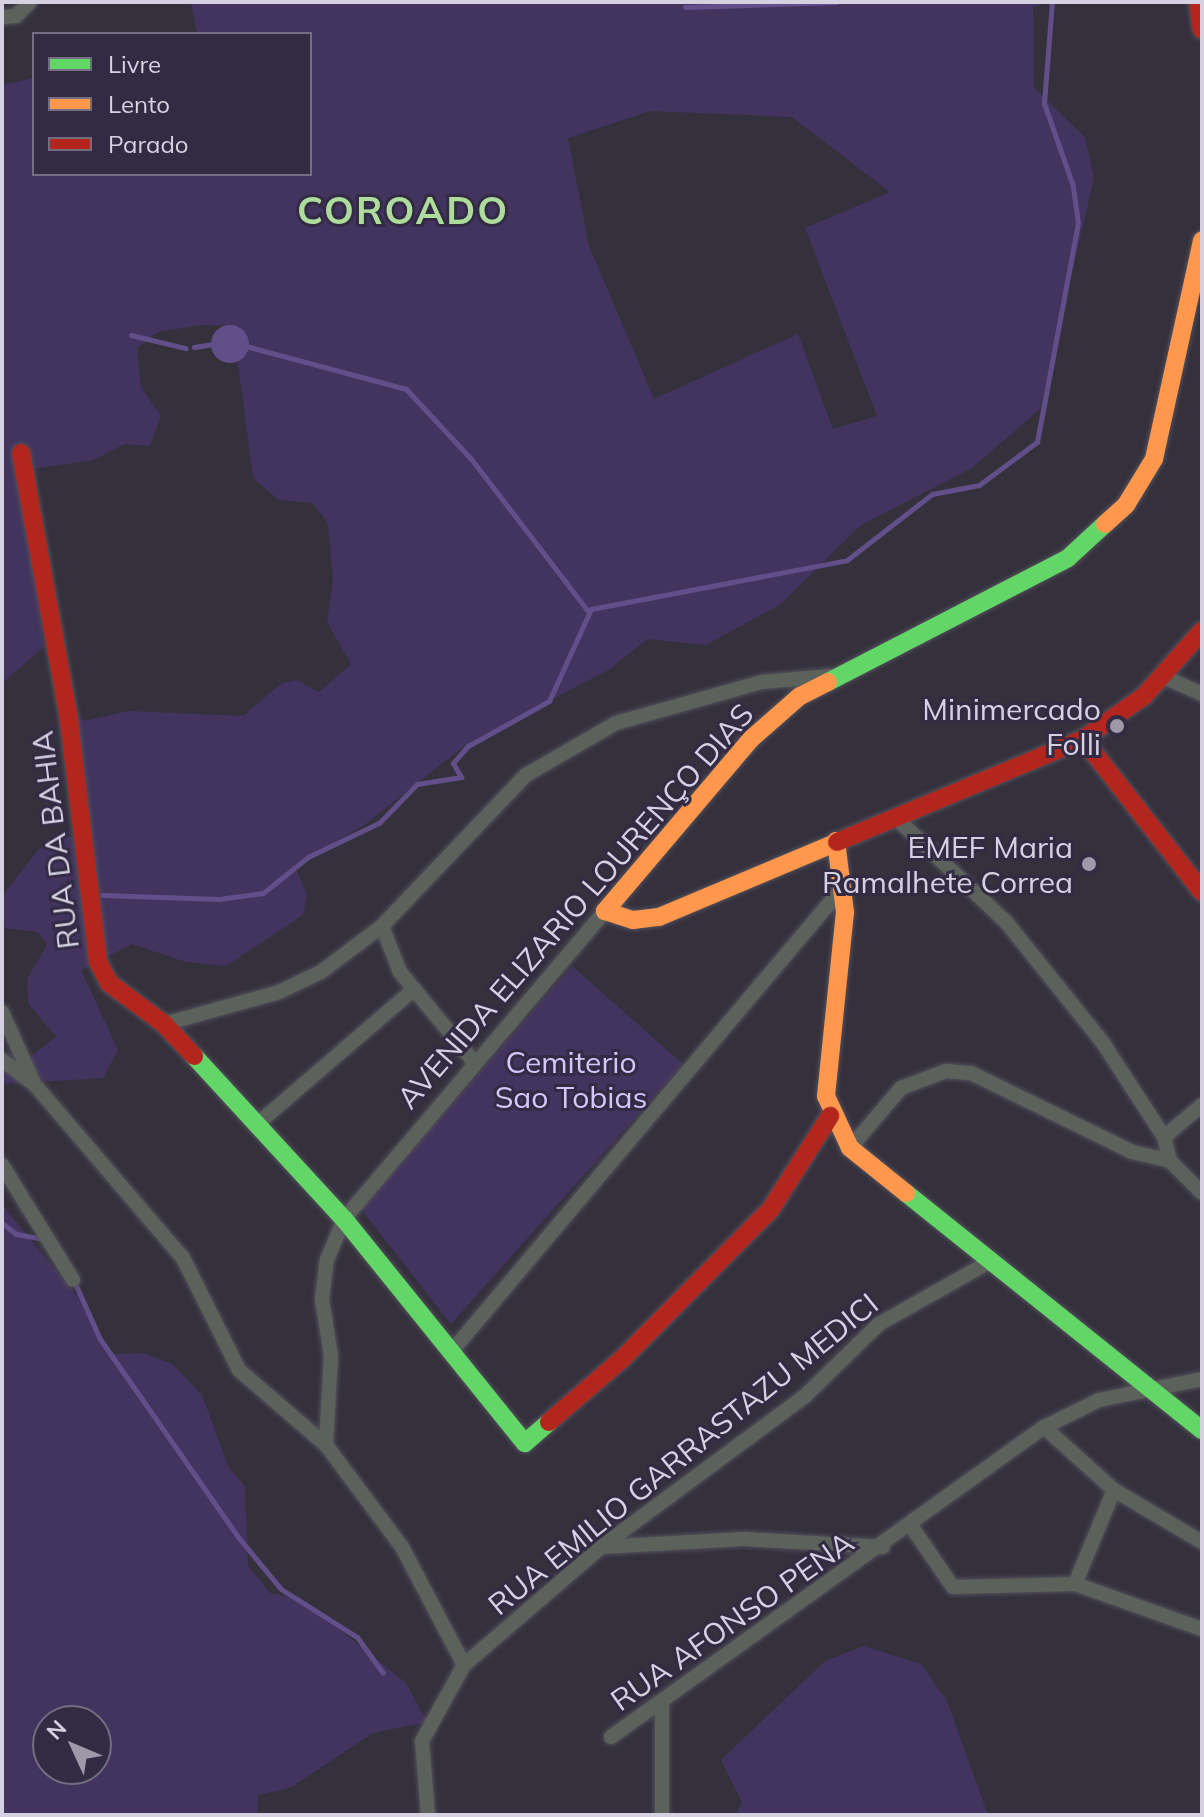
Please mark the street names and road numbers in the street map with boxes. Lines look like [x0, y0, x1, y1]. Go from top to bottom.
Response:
street label: AVENIDA ELIZARIO LOURENÇO DIAS [389, 696, 761, 1116]
street label: RUA DA BAHIA [24, 729, 86, 951]
street label: RUA EMILIO GARRASTAZU MEDICI [481, 1286, 885, 1622]
street label: RUA AFONSO PENA [604, 1524, 860, 1718]

